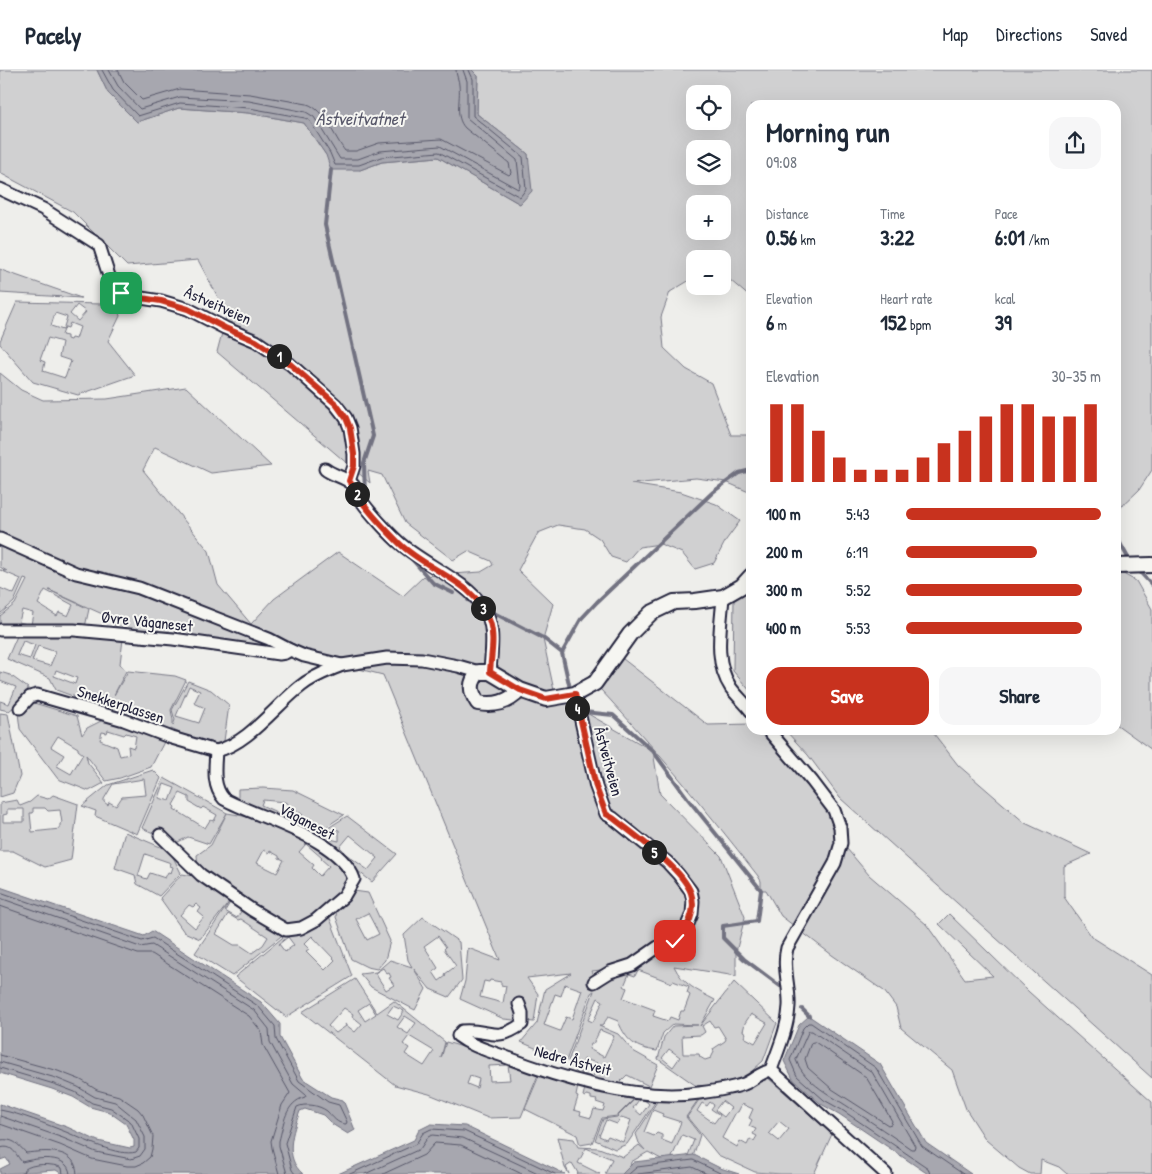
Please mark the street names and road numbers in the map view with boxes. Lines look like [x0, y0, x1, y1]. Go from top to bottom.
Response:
street label: Åstveitveien [181, 280, 255, 330]
street label: Øvre Våganeset [100, 605, 194, 637]
street label: Snekkerplassen [75, 680, 167, 728]
street label: Åstveitveien [589, 724, 629, 798]
street label: Våganeset [275, 797, 339, 845]
street label: Nedre Åstveit [532, 1039, 614, 1081]

